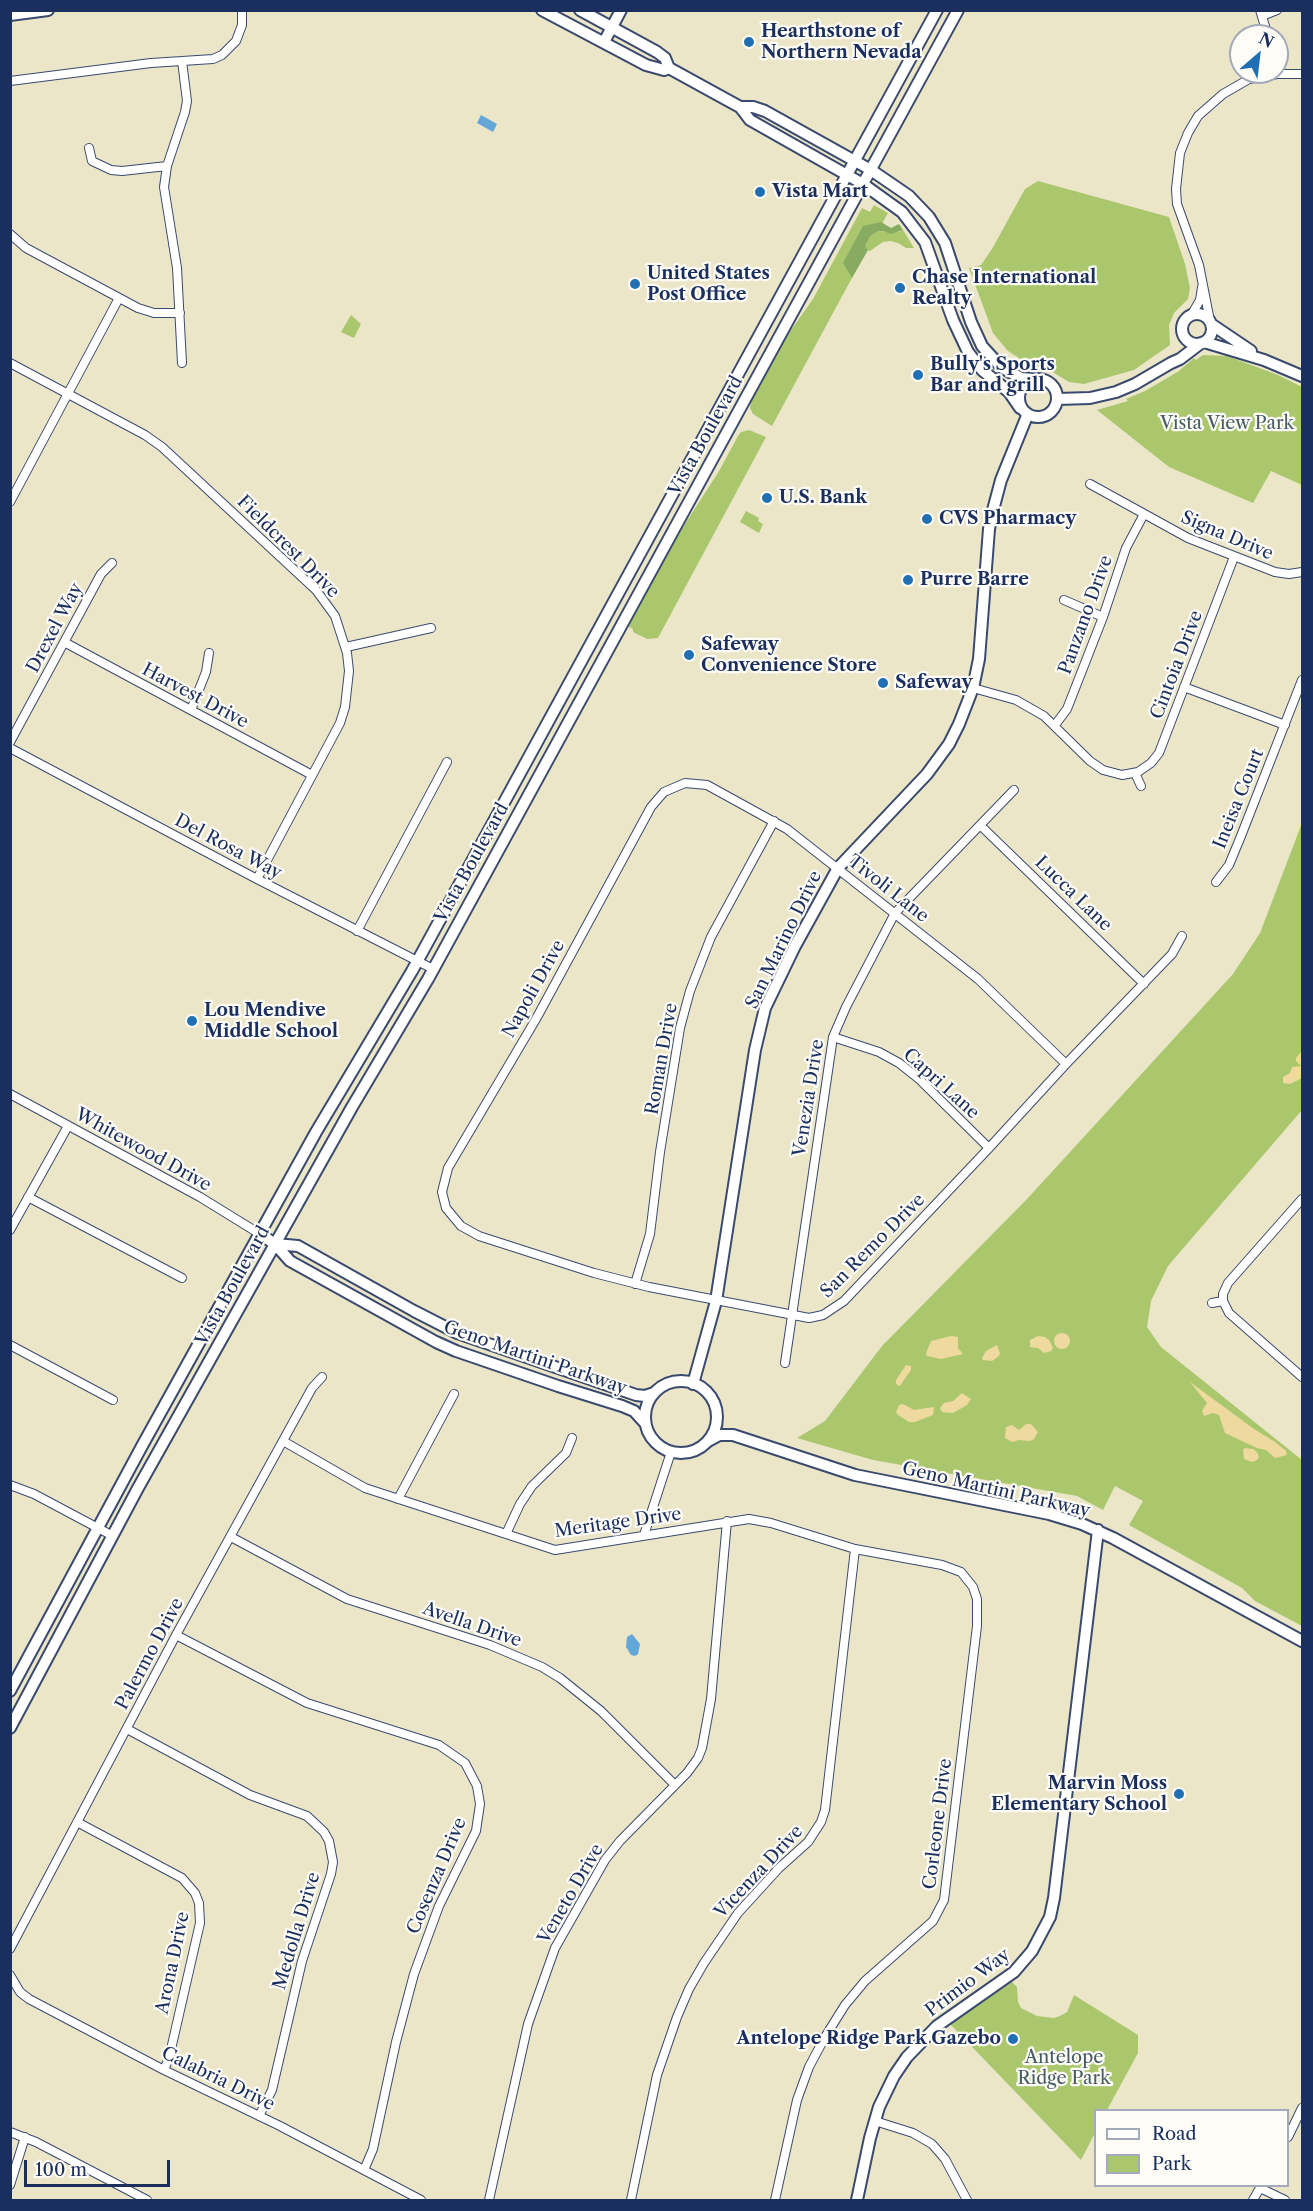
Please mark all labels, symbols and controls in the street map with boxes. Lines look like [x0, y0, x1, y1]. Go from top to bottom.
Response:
place label: Hearthstone of Northern Nevada [761, 21, 922, 63]
north arrow [1229, 24, 1289, 84]
text: N [1256, 28, 1277, 52]
marker: Hearthstone of Northern Nevada [742, 35, 756, 49]
place label: Vista Mart [772, 181, 868, 203]
marker: Vista Mart [753, 185, 767, 199]
place label: United States Post Office [647, 263, 770, 306]
place label: Chase International Realty [912, 267, 1096, 310]
marker: United States Post Office [628, 277, 642, 291]
marker: Chase International Realty [893, 281, 907, 295]
place label: Bully's Sports Bar and grill [930, 354, 1055, 397]
marker: Bully's Sports Bar and grill [911, 368, 925, 382]
street label: Vista Boulevard [664, 372, 748, 500]
park label: Vista View Park [1160, 413, 1294, 435]
place label: U.S. Bank [779, 487, 867, 509]
street label: Fieldcrest Drive [232, 491, 344, 603]
marker: U.S. Bank [760, 491, 774, 505]
street label: Signa Drive [1178, 507, 1276, 565]
place label: CVS Pharmacy [939, 508, 1076, 530]
marker: CVS Pharmacy [920, 512, 934, 526]
street label: Panzano Drive [1054, 553, 1118, 677]
place label: Purre Barre [920, 569, 1029, 591]
marker: Purre Barre [901, 573, 915, 587]
street label: Drexel Way [22, 579, 88, 677]
street label: Cintoia Drive [1146, 608, 1208, 722]
place label: Safeway Convenience Store [701, 634, 877, 676]
marker: Safeway Convenience Store [682, 648, 696, 662]
street label: Harvest Drive [138, 659, 252, 733]
place label: Safeway [895, 672, 973, 694]
marker: Safeway [876, 676, 890, 690]
street label: Ineisa Court [1209, 746, 1269, 852]
street label: Vista Boulevard [430, 799, 514, 927]
street label: Del Rosa Way [171, 810, 285, 884]
street label: Tivoli Lane [843, 851, 933, 927]
street label: Lucca Lane [1030, 852, 1116, 936]
street label: San Marino Drive [741, 868, 827, 1012]
street label: Napoli Drive [498, 936, 570, 1042]
place label: Lou Mendive Middle School [204, 1000, 338, 1042]
street label: Roman Drive [642, 1001, 682, 1117]
marker: Lou Mendive Middle School [185, 1014, 199, 1028]
street label: Venezia Drive [789, 1038, 829, 1158]
street label: Capri Lane [898, 1044, 984, 1124]
street label: Whitewood Drive [71, 1104, 215, 1196]
street label: San Remo Drive [816, 1189, 930, 1303]
street label: Vista Boulevard [191, 1222, 275, 1350]
street label: Geno Martini Parkway [441, 1316, 629, 1400]
street label: Geno Martini Parkway [900, 1458, 1092, 1522]
street label: Meritage Drive [553, 1503, 683, 1543]
street label: Palermo Drive [111, 1594, 189, 1714]
street label: Avella Drive [420, 1598, 524, 1652]
street label: Corleone Drive [919, 1757, 957, 1891]
place label: Marvin Moss Elementary School [991, 1773, 1167, 1816]
marker: Marvin Moss Elementary School [1172, 1787, 1186, 1801]
street label: Cosenza Drive [403, 1815, 471, 1937]
street label: Vicenza Drive [710, 1821, 808, 1923]
street label: Veneto Drive [534, 1840, 608, 1948]
street label: Medolla Drive [269, 1870, 325, 1992]
street label: Arona Drive [152, 1910, 194, 2016]
street label: Primio Way [921, 1944, 1015, 2022]
place label: Antelope Ridge Park Gazebo [737, 2028, 1001, 2050]
marker: Antelope Ridge Park Gazebo [1006, 2032, 1020, 2046]
street label: Calabria Drive [158, 2042, 278, 2116]
park label: Antelope Ridge Park [1018, 2047, 1110, 2090]
legend [1094, 2109, 1289, 2187]
text: Road [1152, 2123, 1197, 2145]
scale bar [27, 2148, 172, 2186]
text: Park [1152, 2153, 1191, 2175]
text: 100 m [35, 2159, 87, 2181]

